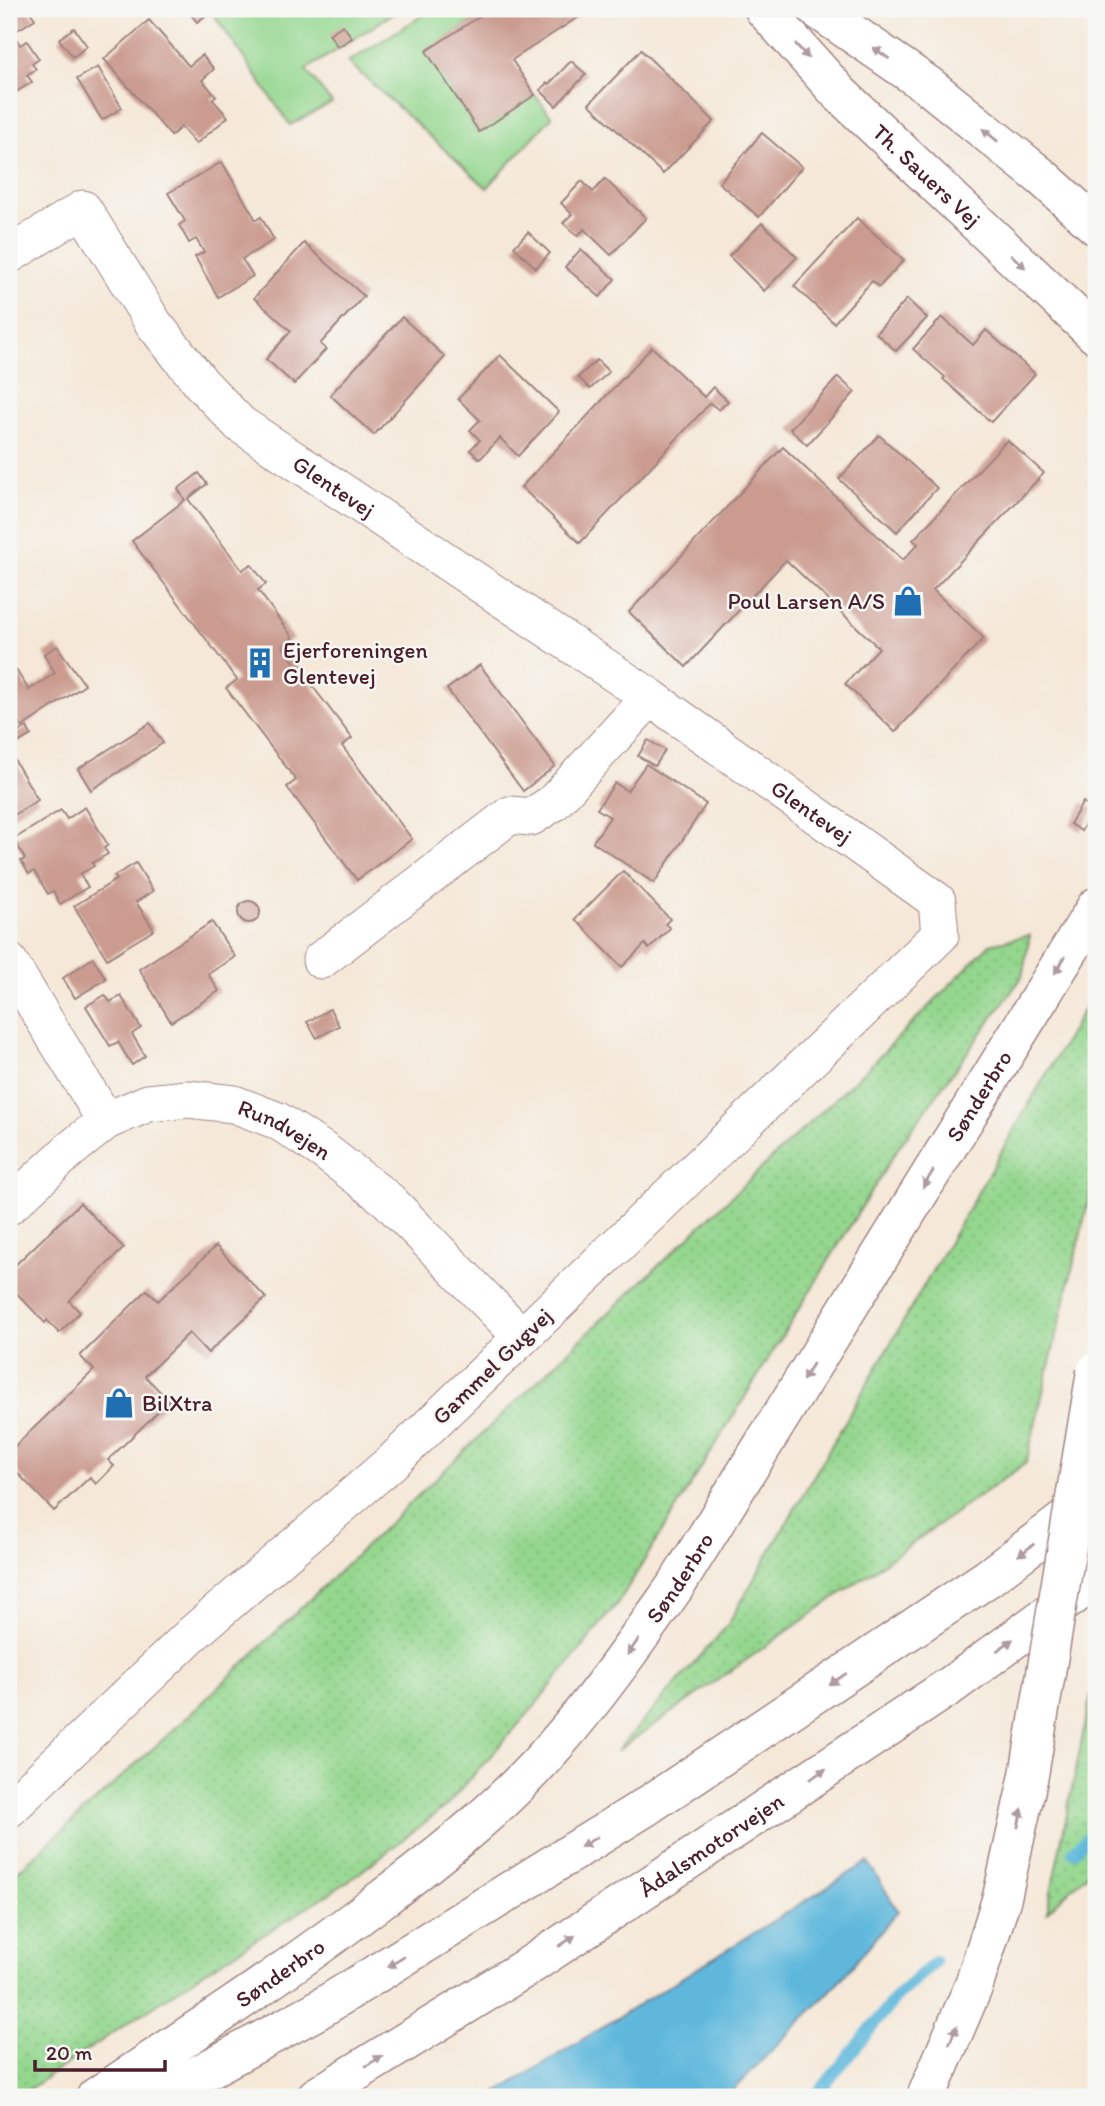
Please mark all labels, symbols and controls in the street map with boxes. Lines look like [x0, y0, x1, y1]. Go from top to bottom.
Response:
one-way arrow [794, 42, 810, 60]
one-way arrow [872, 46, 890, 60]
street label: Th. Sauers Vej [867, 118, 987, 233]
one-way arrow [981, 128, 998, 143]
one-way arrow [1009, 253, 1026, 269]
street label: Glentevej [287, 449, 380, 524]
shop icon: Poul Larsen A/S [891, 584, 925, 618]
place label: Poul Larsen A/S [727, 587, 885, 615]
place label: Ejerforeningen Glentevej [283, 636, 428, 690]
building icon: Ejerforeningen Glentevej [243, 646, 277, 680]
street label: Glentevej [766, 774, 857, 850]
one-way arrow [1054, 955, 1067, 974]
street label: Sønderbro [940, 1045, 1018, 1147]
street label: Rundvejen [234, 1093, 337, 1166]
one-way arrow [921, 1169, 934, 1189]
street label: Gammel Gugvej [426, 1302, 558, 1430]
one-way arrow [801, 1363, 814, 1382]
shop icon: BilXtra [102, 1386, 136, 1420]
place label: BilXtra [142, 1389, 212, 1417]
street label: Sønderbro [640, 1527, 720, 1628]
one-way arrow [1017, 1542, 1035, 1557]
one-way arrow [626, 1638, 640, 1656]
one-way arrow [996, 1638, 1014, 1653]
one-way arrow [828, 1672, 848, 1685]
one-way arrow [809, 1767, 827, 1781]
street label: Ådalsmotorvejen [634, 1787, 789, 1903]
one-way arrow [1014, 1807, 1025, 1829]
one-way arrow [580, 1836, 599, 1849]
street label: Sønderbro [230, 1932, 330, 2014]
one-way arrow [557, 1934, 577, 1947]
one-way arrow [386, 1955, 405, 1968]
one-way arrow [948, 2024, 959, 2045]
scale bar [35, 2029, 164, 2073]
text: 20 m [46, 2040, 93, 2065]
one-way arrow [365, 2055, 384, 2068]

